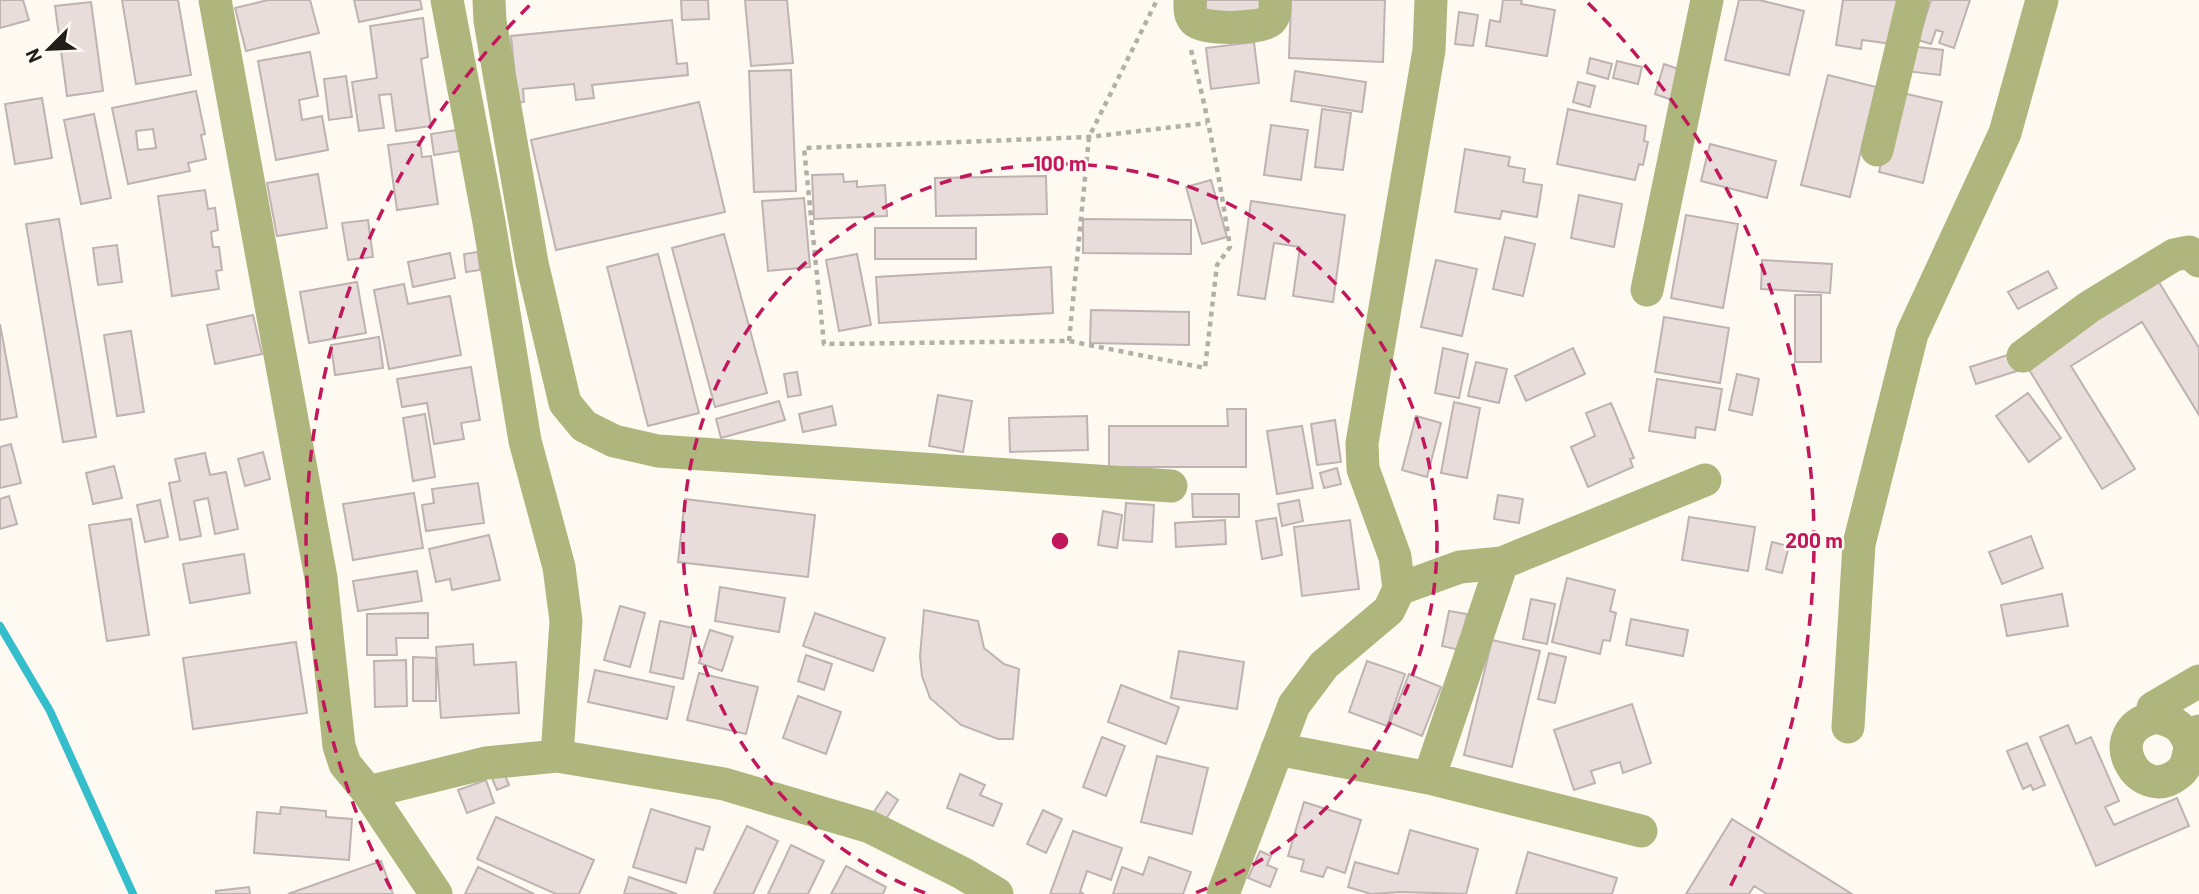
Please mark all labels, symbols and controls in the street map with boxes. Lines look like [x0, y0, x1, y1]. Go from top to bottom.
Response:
north arrow [14, 14, 84, 84]
text: N [20, 46, 46, 67]
text: 100 m [1033, 150, 1087, 175]
text: 200 m [1785, 527, 1843, 552]
centre of rings [1048, 529, 1072, 553]

